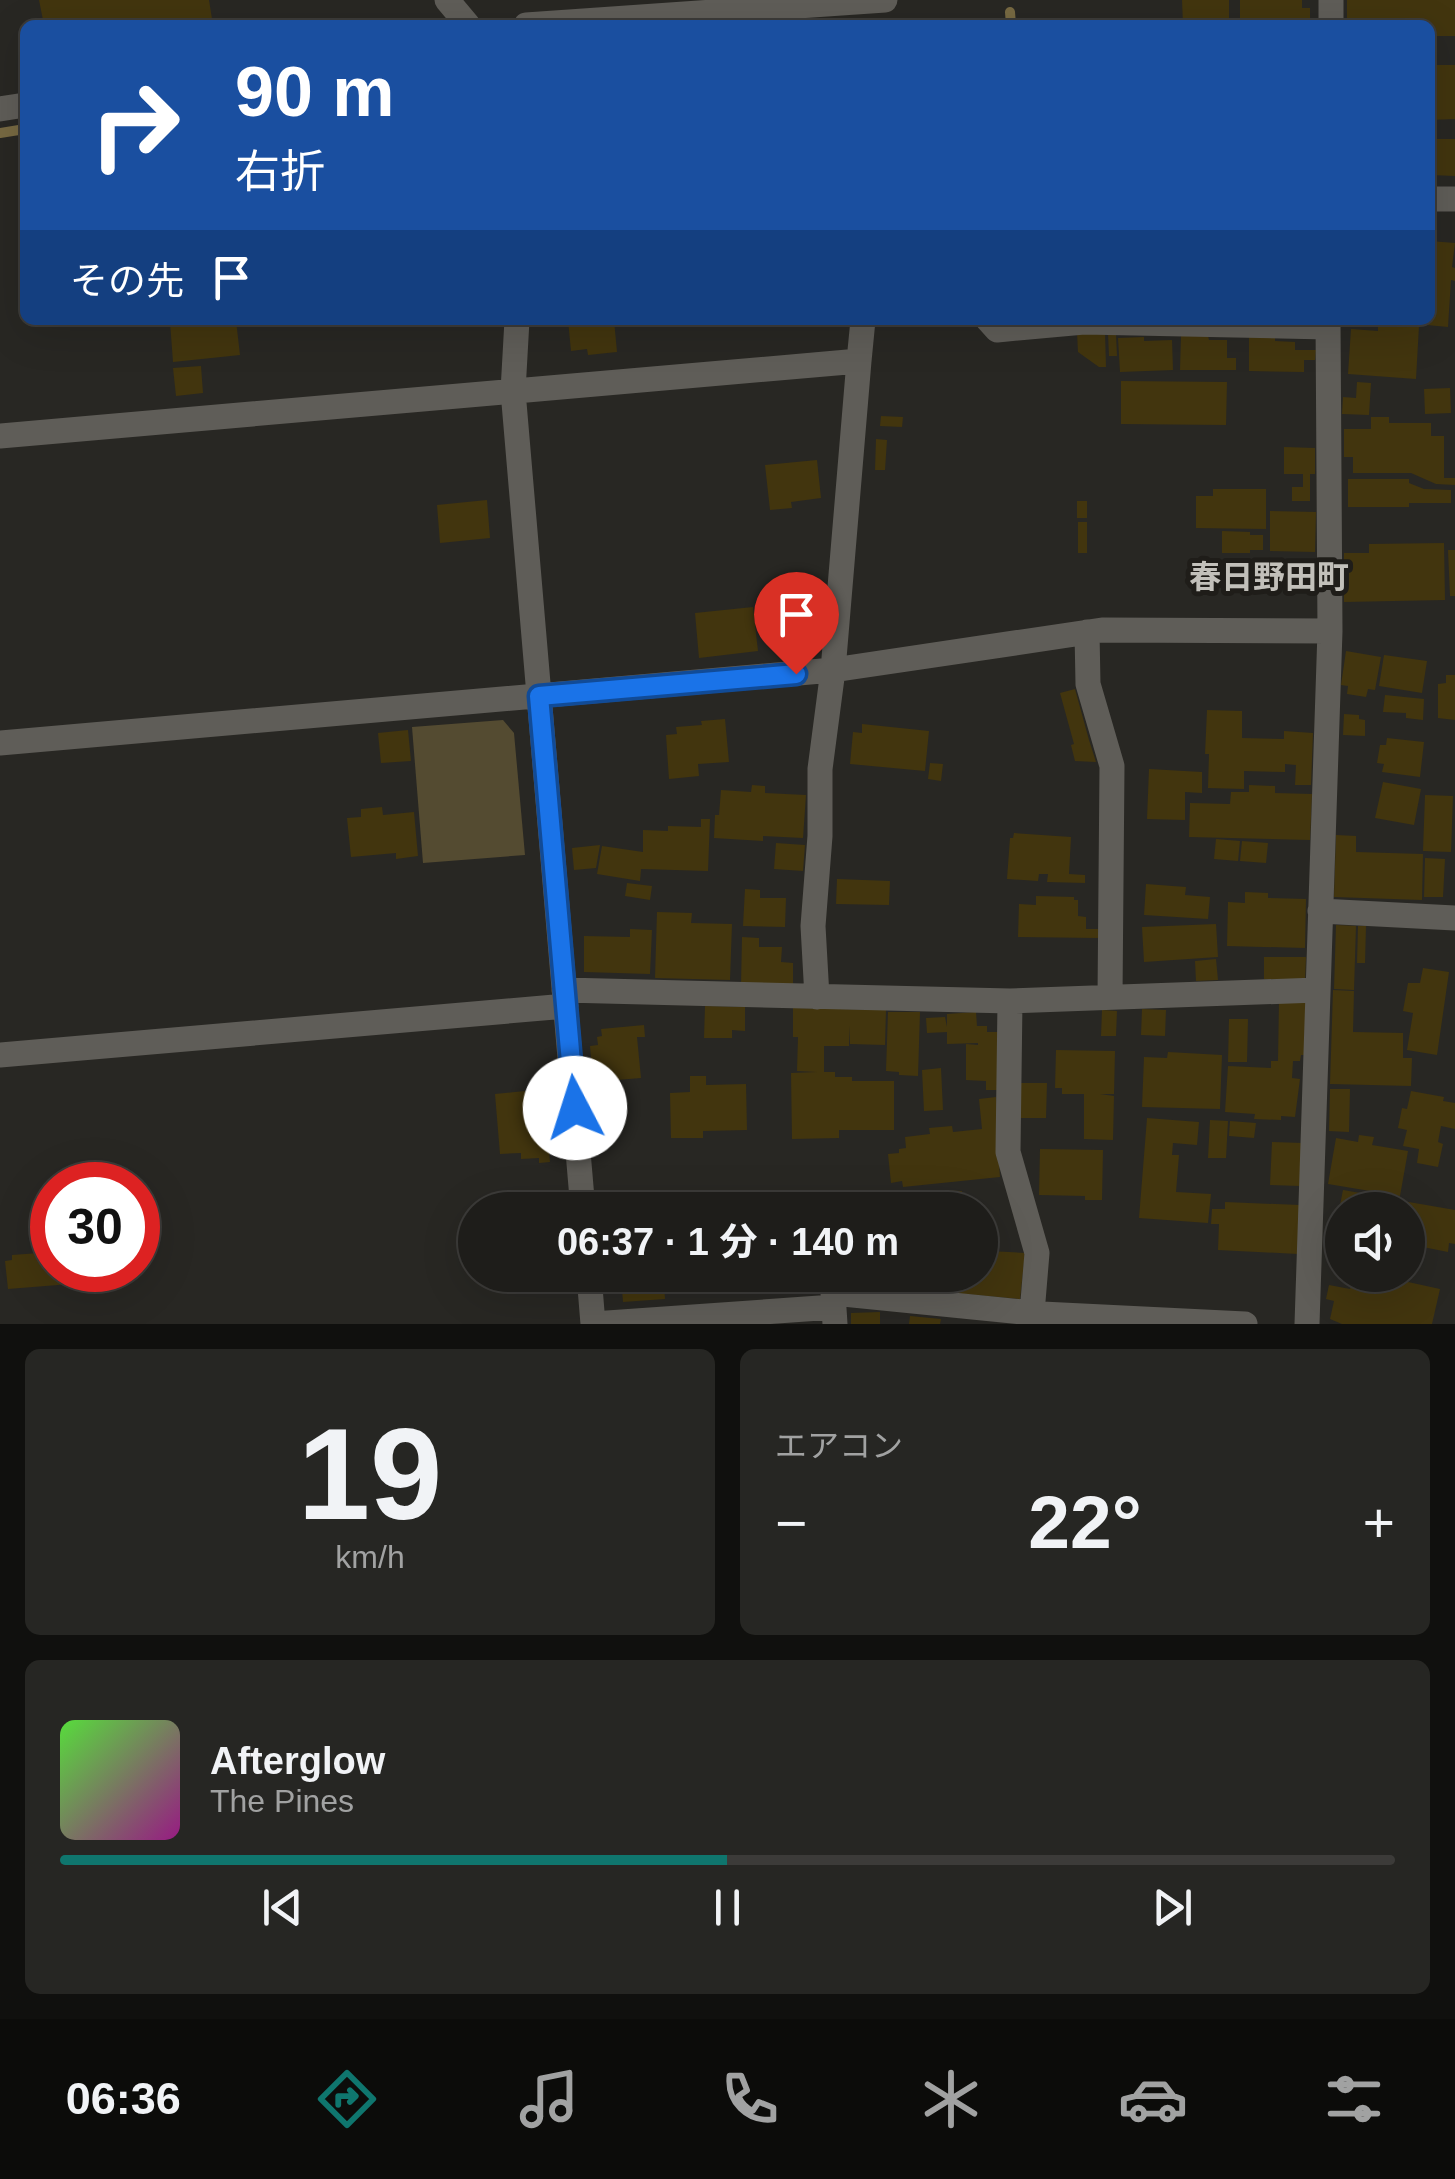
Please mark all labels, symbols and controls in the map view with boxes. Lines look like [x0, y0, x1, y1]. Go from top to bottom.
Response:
text: 90 m [235, 53, 395, 131]
icon: right [70, 60, 200, 190]
text: 右折 [235, 146, 325, 197]
icon: arrive [204, 250, 259, 305]
text: その先 [70, 260, 184, 302]
district label: 春日野田町 [1189, 559, 1349, 595]
pin [754, 572, 839, 675]
icon: arrive [769, 587, 824, 642]
position arrow [523, 1056, 627, 1160]
speed limit sign: 30 [30, 1162, 160, 1292]
map controls [1325, 1192, 1425, 1292]
button: sound [1325, 1192, 1425, 1292]
text: 06:37 · 1 分 · 140 m [557, 1221, 899, 1263]
text: 19 [298, 1401, 442, 1547]
text: エアコン [775, 1428, 903, 1464]
text: 22° [1028, 1480, 1142, 1564]
text: − [775, 1492, 807, 1554]
text: + [1363, 1492, 1395, 1554]
text: km/h [335, 1539, 405, 1575]
text: Afterglow [210, 1740, 385, 1782]
text: The Pines [210, 1783, 354, 1819]
icon: previous [255, 1880, 310, 1935]
icon: pause [700, 1880, 755, 1935]
icon: next [1145, 1880, 1200, 1935]
icon: directions [312, 2064, 382, 2134]
icon: music [514, 2064, 584, 2134]
icon: phone [715, 2064, 785, 2134]
icon: climate [916, 2064, 986, 2134]
icon: car [1118, 2064, 1188, 2134]
icon: filters [1319, 2064, 1389, 2134]
text: 06:36 [66, 2073, 181, 2124]

